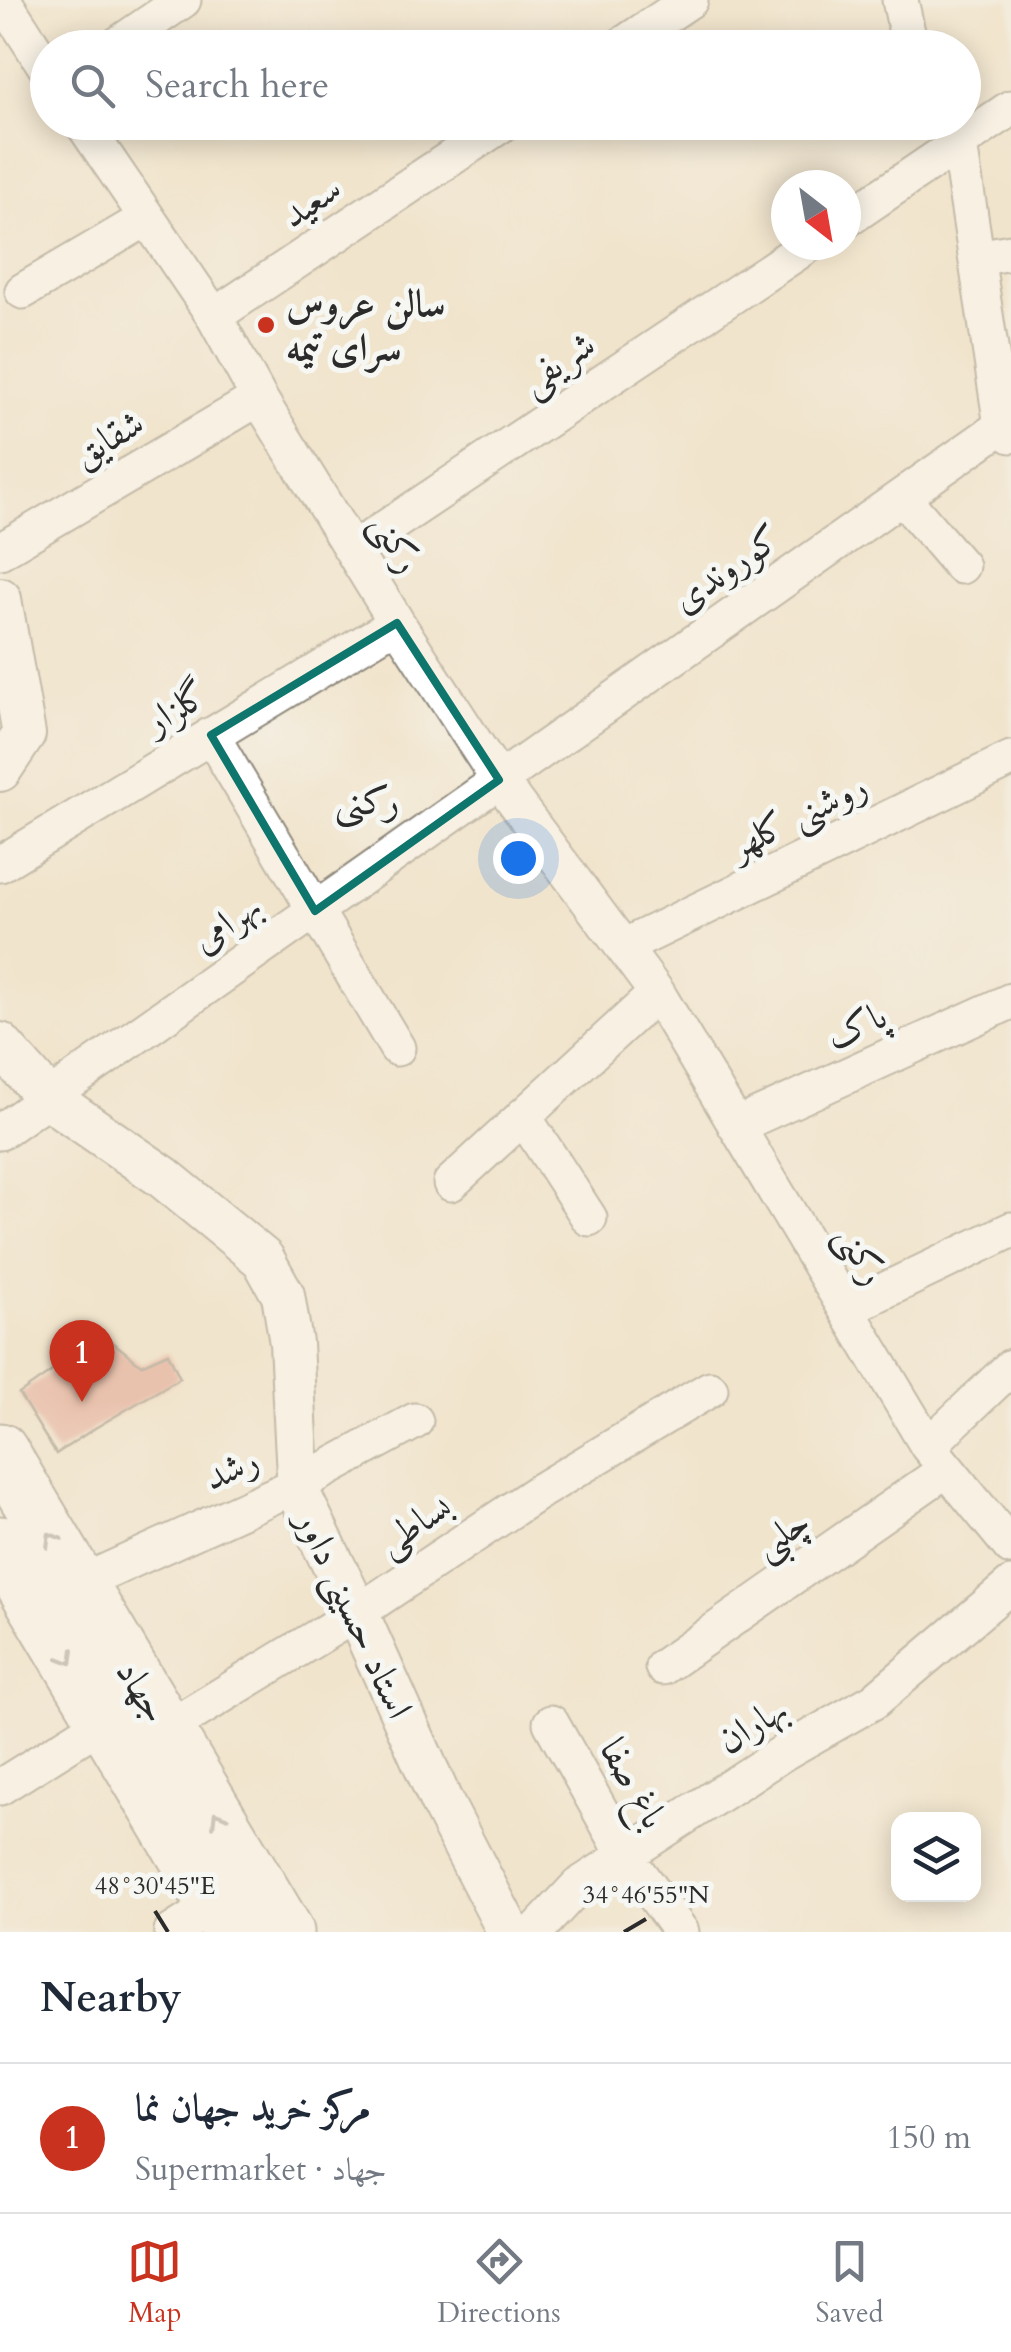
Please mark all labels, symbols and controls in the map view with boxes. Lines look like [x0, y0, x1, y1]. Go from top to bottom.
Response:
search box [30, 30, 981, 140]
icon: search [65, 58, 120, 113]
text: Search here [145, 59, 329, 111]
street label: سعید [271, 163, 352, 241]
north arrow [771, 170, 861, 260]
place label: سالن عروس سرای تیمه [286, 278, 446, 374]
marker: سالن عروس سرای تیمه [255, 314, 277, 336]
street label: شریفی [510, 319, 606, 408]
street label: شقایق [63, 397, 154, 480]
street label: رکنی [358, 502, 434, 583]
street label: کوروندی [662, 512, 792, 625]
street label: گلزار [131, 669, 218, 749]
street label: روشنی کلهر [717, 760, 876, 873]
district label: رکنی [334, 774, 400, 829]
your location [493, 833, 544, 884]
street label: بهرامی [181, 880, 272, 965]
street label: پاک [818, 989, 897, 1062]
street label: رکنی [823, 1214, 899, 1295]
pin: 1 [49, 1320, 114, 1402]
street label: رشد [196, 1434, 267, 1504]
street label: بساطی [367, 1481, 463, 1569]
street label: چلبی [743, 1496, 823, 1575]
street label: استاد حسینی داور [281, 1498, 425, 1727]
one-way arrow [45, 1532, 64, 1550]
one-way arrow [55, 1647, 75, 1665]
street label: جهاد [103, 1650, 181, 1733]
street label: بهاران [707, 1683, 798, 1767]
street label: باغ صفا [583, 1729, 680, 1840]
one-way arrow [211, 1811, 230, 1829]
map controls [891, 1812, 981, 1902]
button: layers [891, 1812, 981, 1902]
text: 48°30'45"E [95, 1869, 215, 1903]
text: 34°46'55"N [583, 1878, 709, 1912]
text: Nearby [40, 1969, 182, 2026]
text: مرکز خرید جهان نما [135, 2082, 371, 2134]
text: 1 [64, 2116, 81, 2160]
text: 150 m [886, 2116, 971, 2160]
text: Supermarket · جهاد [135, 2148, 387, 2192]
tab: Map [127, 2234, 182, 2332]
tab: Directions [437, 2234, 561, 2332]
tab: Saved [816, 2234, 884, 2332]

